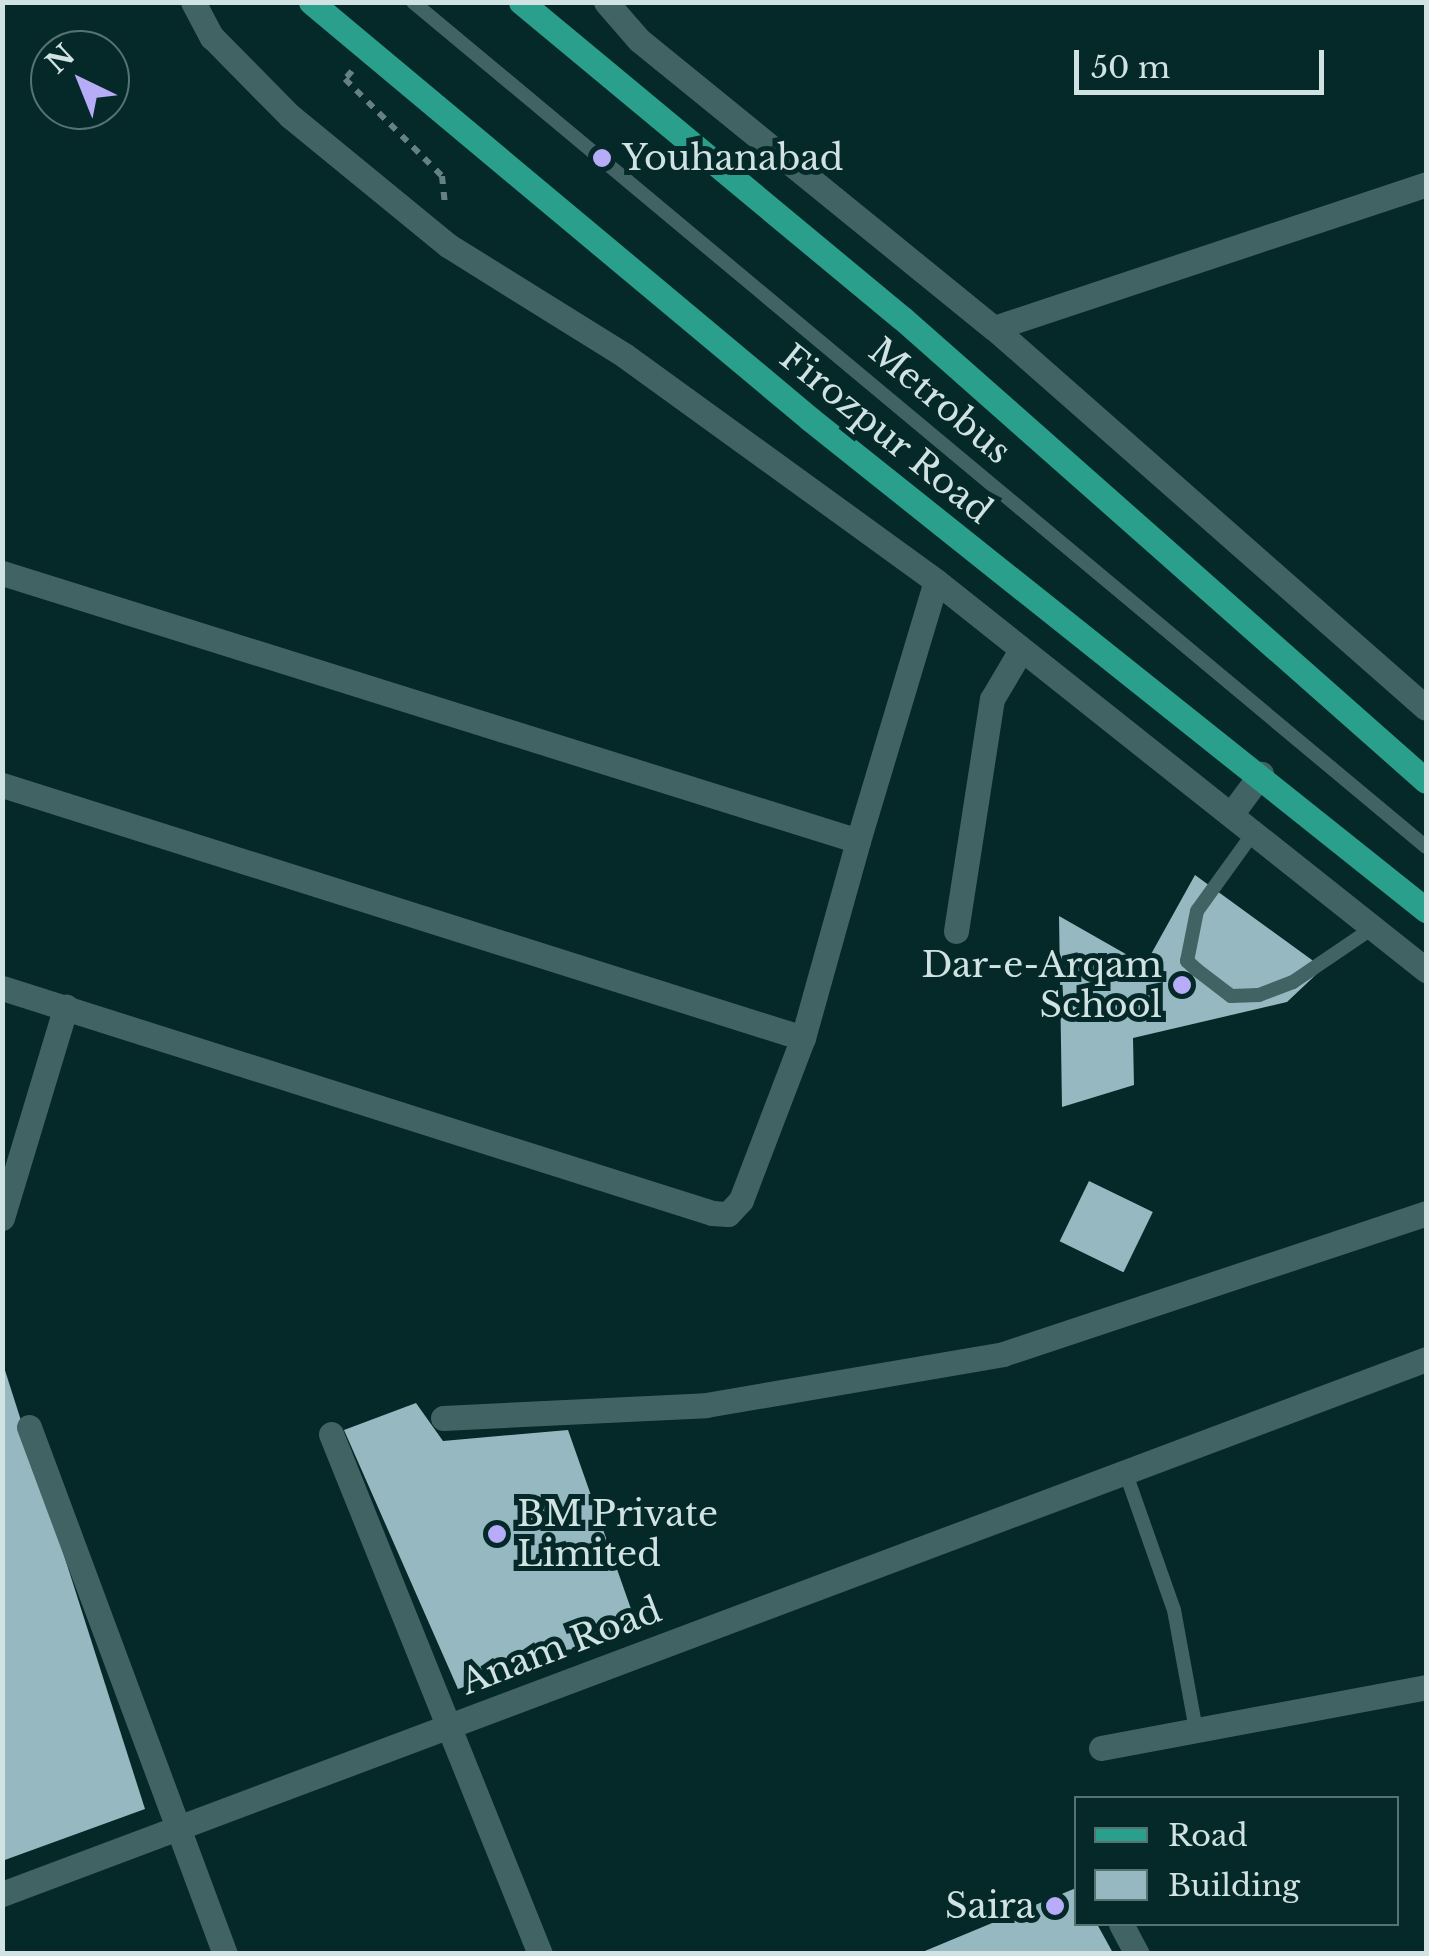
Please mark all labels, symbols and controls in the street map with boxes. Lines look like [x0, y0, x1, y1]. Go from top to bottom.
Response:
north arrow [30, 30, 130, 130]
scale bar [1079, 30, 1329, 92]
text: N [39, 37, 82, 81]
text: 50 m [1091, 49, 1170, 86]
place label: Youhanabad [622, 137, 843, 179]
marker: Youhanabad [591, 147, 613, 169]
street label: Metrobus [861, 330, 1019, 472]
street label: Firozpur Road [771, 336, 1001, 532]
place label: Dar-e-Arqam School [921, 944, 1162, 1026]
marker: Dar-e-Arqam School [1171, 974, 1193, 996]
place label: BM Private Limited [517, 1493, 718, 1575]
marker: BM Private Limited [486, 1523, 508, 1545]
street label: Anam Road [455, 1589, 667, 1703]
legend [1074, 1796, 1399, 1926]
text: Road [1168, 1817, 1248, 1854]
text: Building [1168, 1867, 1300, 1904]
place label: Saira [945, 1885, 1035, 1927]
marker: Saira [1044, 1895, 1066, 1917]

